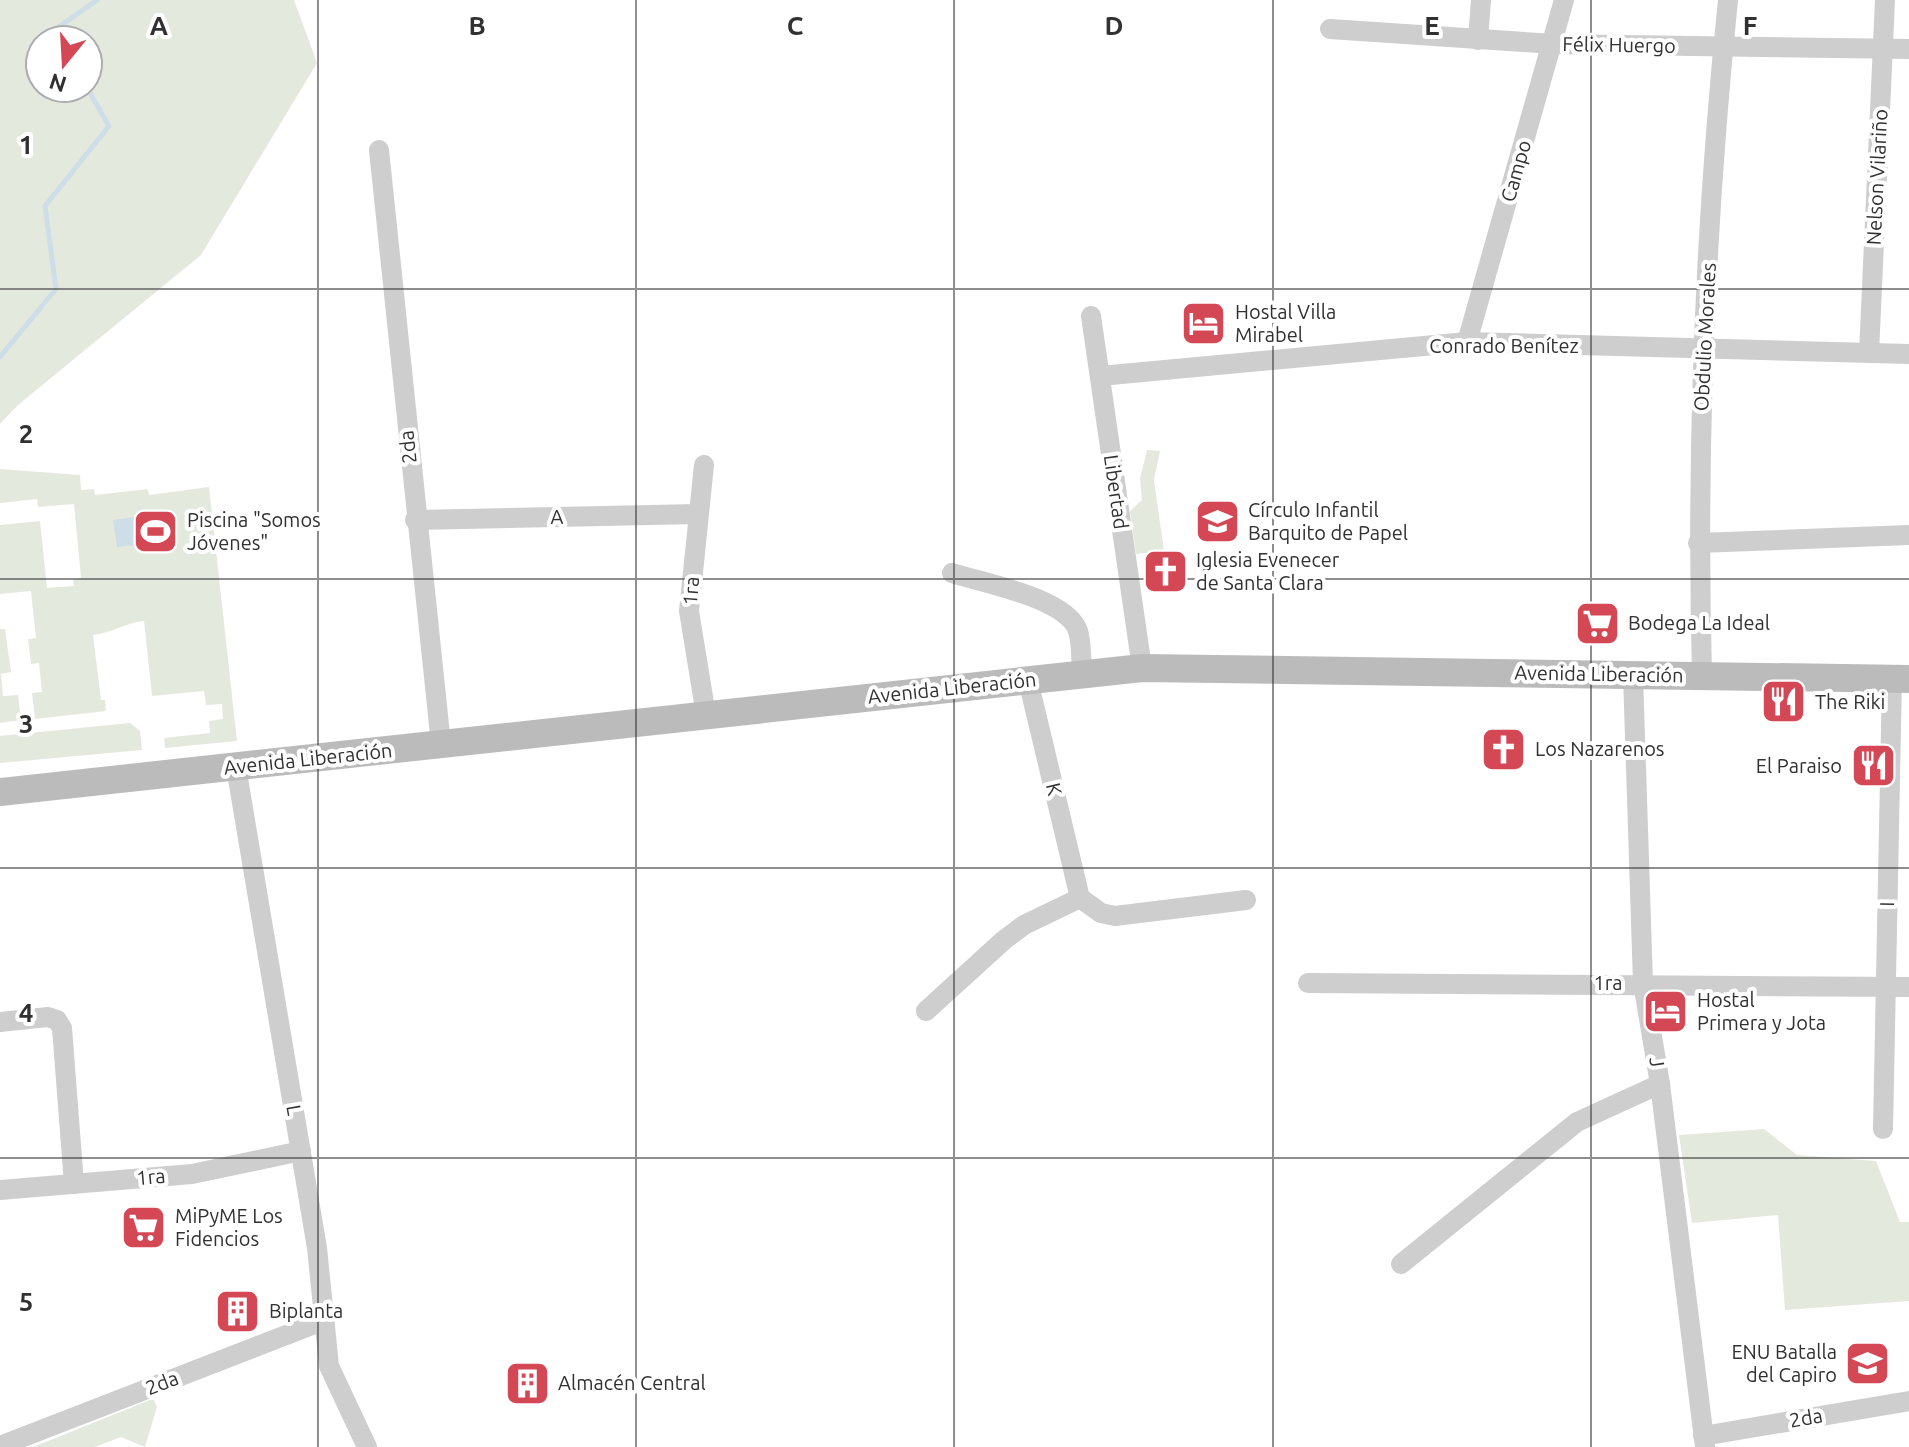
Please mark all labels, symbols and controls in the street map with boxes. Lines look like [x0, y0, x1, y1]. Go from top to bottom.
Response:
text: A [150, 11, 169, 40]
text: B [468, 11, 486, 40]
text: C [787, 11, 804, 40]
text: D [1105, 11, 1123, 40]
text: E [1424, 11, 1440, 40]
text: F [1743, 11, 1757, 40]
north arrow [24, 24, 104, 104]
street label: Félix Huergo [1562, 32, 1676, 57]
text: N [46, 69, 69, 98]
street label: Nelson Vilariño [1861, 108, 1892, 246]
text: 1 [19, 130, 33, 159]
street label: Campo [1496, 137, 1535, 204]
street label: Obdulio Morales [1689, 262, 1720, 412]
hotel icon: Hostal Villa Mirabel [1180, 299, 1228, 347]
place label: Hostal Villa Mirabel [1235, 300, 1336, 346]
street label: Conrado Benítez [1429, 334, 1579, 357]
text: 2 [19, 419, 33, 448]
street label: 2da [394, 429, 421, 465]
street label: Libertad [1100, 453, 1133, 531]
school or university icon: Círculo Infantil Barquito de Papel [1193, 498, 1241, 546]
place label: Círculo Infantil Barquito de Papel [1248, 498, 1408, 544]
street label: A [550, 505, 564, 528]
sports icon: Piscina "Somos Jóvenes" [132, 508, 180, 556]
place label: Piscina "Somos Jóvenes" [187, 508, 321, 554]
church icon: Iglesia Evenecer de Santa Clara [1141, 548, 1189, 596]
place label: Iglesia Evenecer de Santa Clara [1196, 548, 1340, 594]
street label: 1ra [678, 575, 703, 606]
supermarket icon: Bodega La Ideal [1573, 599, 1621, 647]
place label: Bodega La Ideal [1628, 611, 1770, 634]
street label: Avenida Liberación [1514, 661, 1684, 686]
street label: Avenida Liberación [867, 667, 1037, 708]
restaurant icon: The Riki [1760, 678, 1808, 726]
place label: The Riki [1815, 690, 1885, 713]
text: 3 [19, 709, 33, 738]
church icon: Los Nazarenos [1480, 725, 1528, 773]
place label: Los Nazarenos [1535, 737, 1665, 760]
street label: Avenida Liberación [223, 738, 393, 779]
restaurant icon: El Paraiso [1849, 742, 1897, 790]
place label: El Paraiso [1756, 754, 1842, 777]
street label: K [1042, 780, 1067, 797]
street label: I [1875, 901, 1898, 907]
street label: 1ra [1593, 971, 1623, 994]
hotel icon: Hostal Primera y Jota [1642, 988, 1690, 1036]
place label: Hostal Primera y Jota [1697, 988, 1826, 1034]
text: 4 [19, 998, 33, 1027]
street label: J [1645, 1055, 1670, 1069]
street label: L [282, 1103, 307, 1117]
street label: 1ra [135, 1164, 166, 1189]
supermarket icon: MiPyME Los Fidencios [120, 1204, 168, 1252]
place label: MiPyME Los Fidencios [175, 1204, 283, 1250]
text: 5 [19, 1287, 33, 1316]
building icon: Biplanta [214, 1287, 262, 1335]
place label: Biplanta [269, 1299, 343, 1322]
place label: ENU Batalla del Capiro [1731, 1340, 1837, 1386]
school or university icon: ENU Batalla del Capiro [1844, 1340, 1892, 1388]
building icon: Almacén Central [503, 1359, 551, 1407]
street label: 2da [142, 1366, 181, 1399]
place label: Almacén Central [558, 1371, 706, 1394]
street label: 2da [1788, 1403, 1824, 1432]

